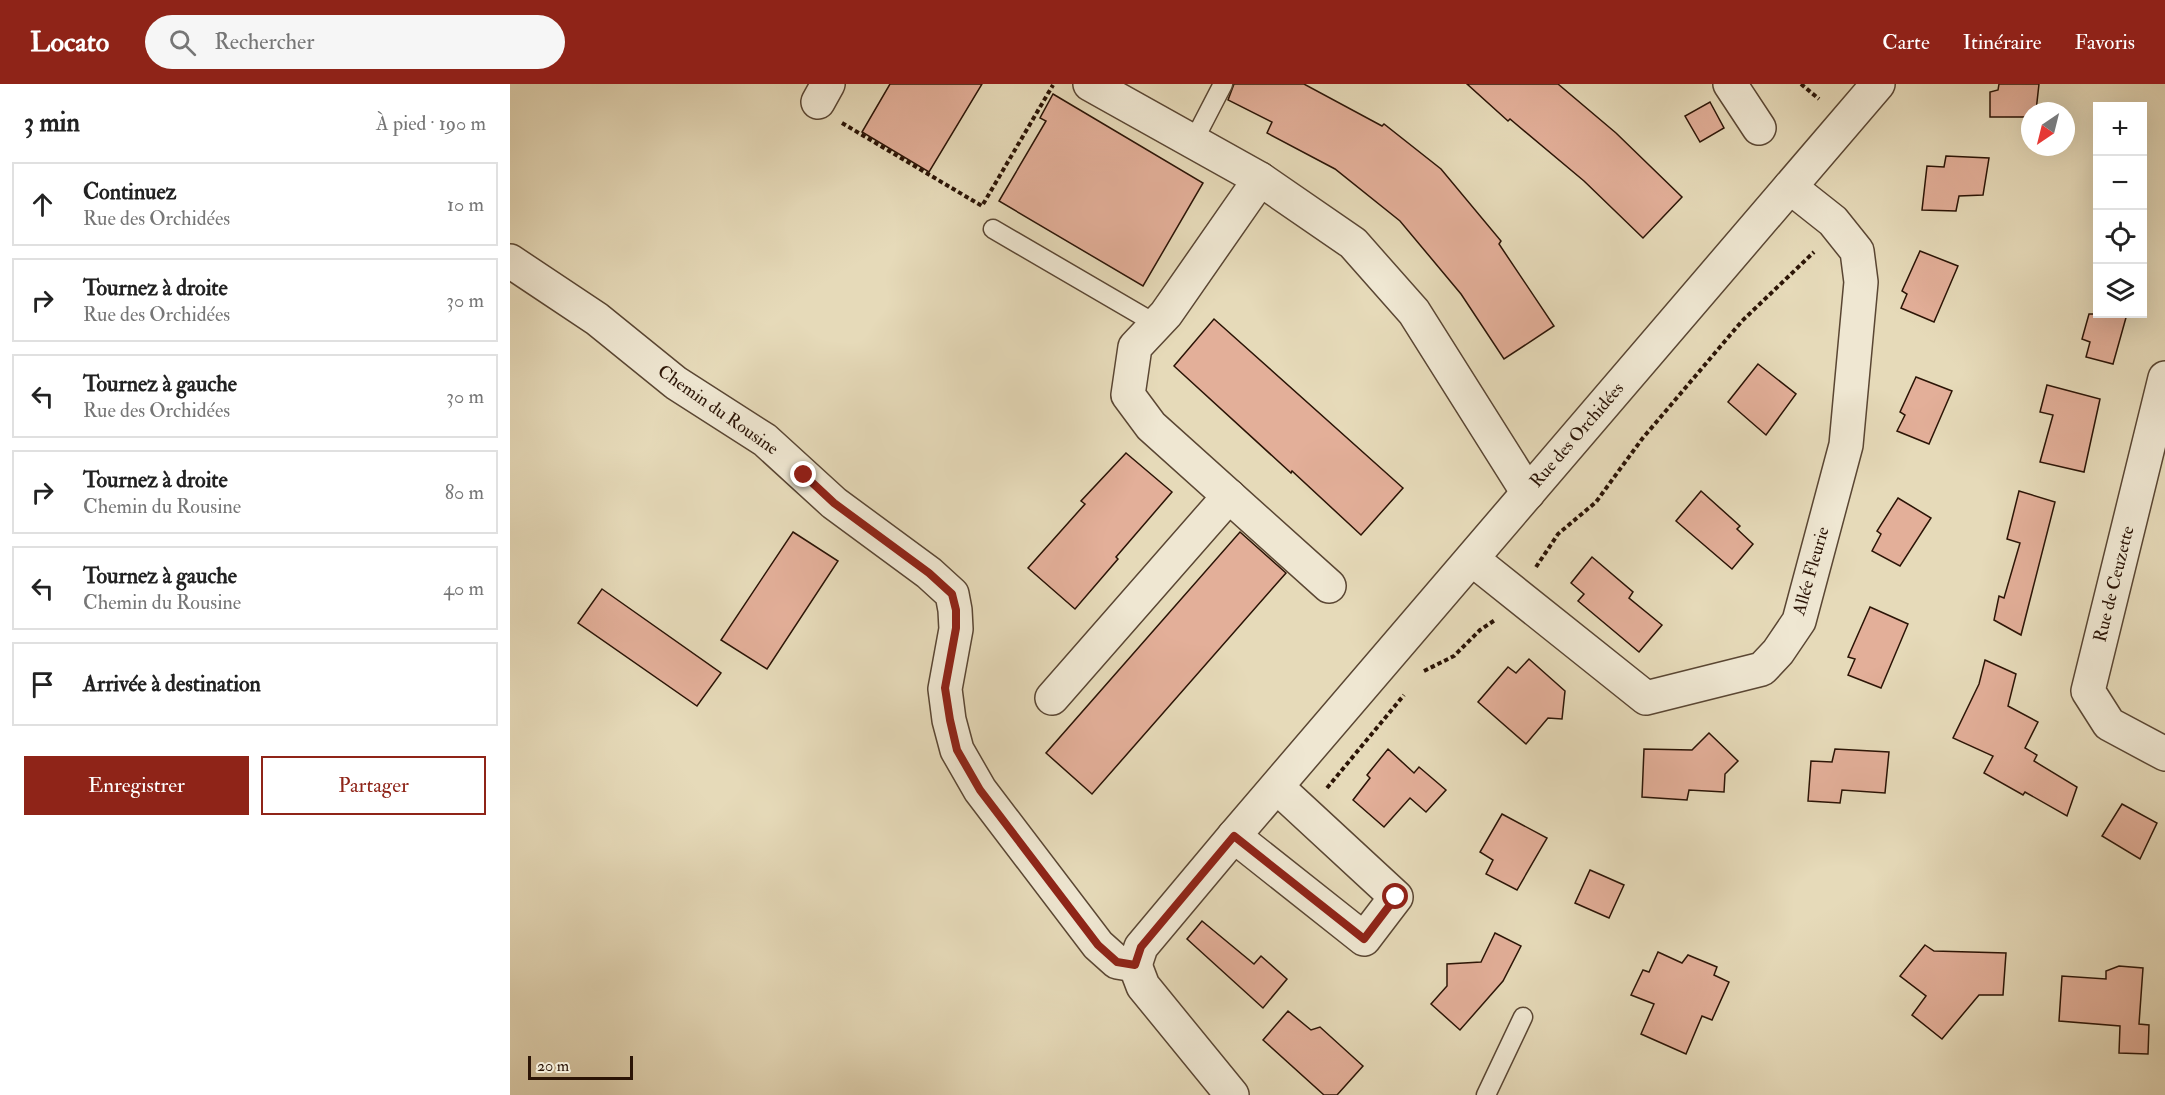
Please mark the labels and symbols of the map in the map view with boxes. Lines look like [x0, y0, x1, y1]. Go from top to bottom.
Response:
north arrow [2021, 102, 2075, 156]
street label: Chemin du Rousine [653, 360, 783, 461]
street label: Rue des Orchidées [1525, 377, 1629, 493]
route end [790, 461, 816, 487]
street label: Rue de Ceuzette [2088, 523, 2140, 644]
street label: Allée Fleurie [1787, 524, 1835, 619]
route start [1382, 883, 1408, 909]
scale bar [528, 1053, 633, 1080]

